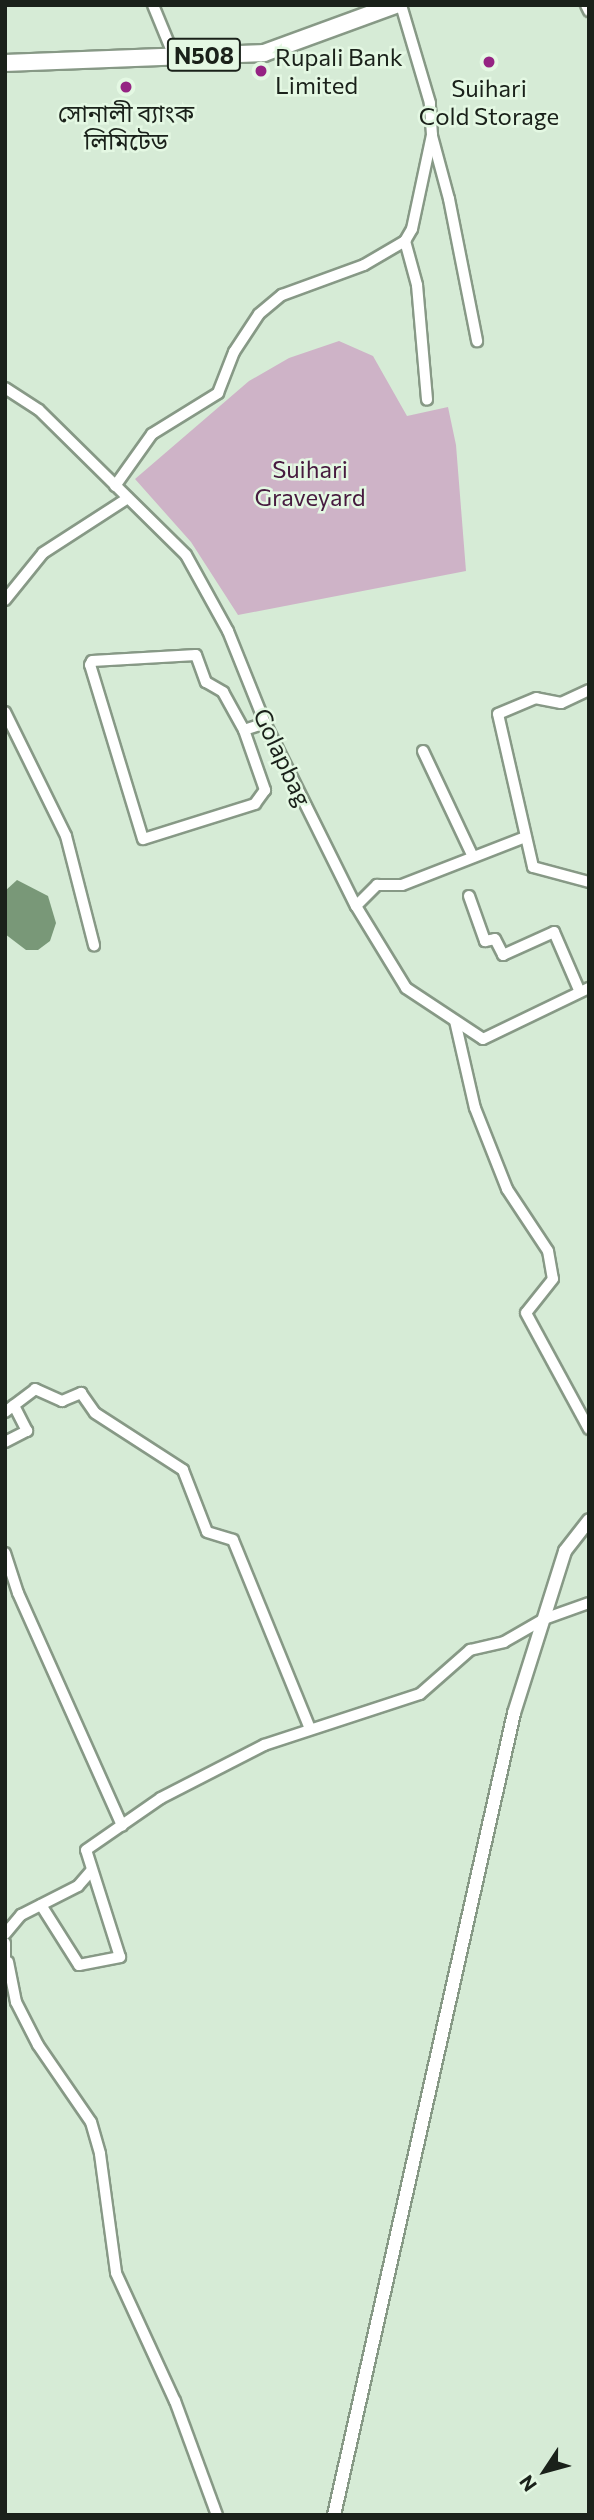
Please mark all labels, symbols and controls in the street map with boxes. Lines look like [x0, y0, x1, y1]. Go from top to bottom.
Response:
road number: N508 [166, 36, 242, 74]
place label: Rupali Bank Limited [275, 43, 403, 99]
marker: Suihari Cold Storage [481, 54, 497, 70]
marker: Rupali Bank Limited [253, 63, 269, 79]
place label: Suihari Cold Storage [419, 74, 559, 130]
marker: সোনালী ব্যাংক লিমিটেড [118, 79, 134, 95]
place label: সোনালী ব্যাংক লিমিটেড [58, 99, 194, 155]
park label: Suihari Graveyard [254, 455, 366, 511]
street label: Golapbag [248, 704, 318, 810]
north arrow [510, 2436, 580, 2506]
text: N [514, 2471, 541, 2496]

